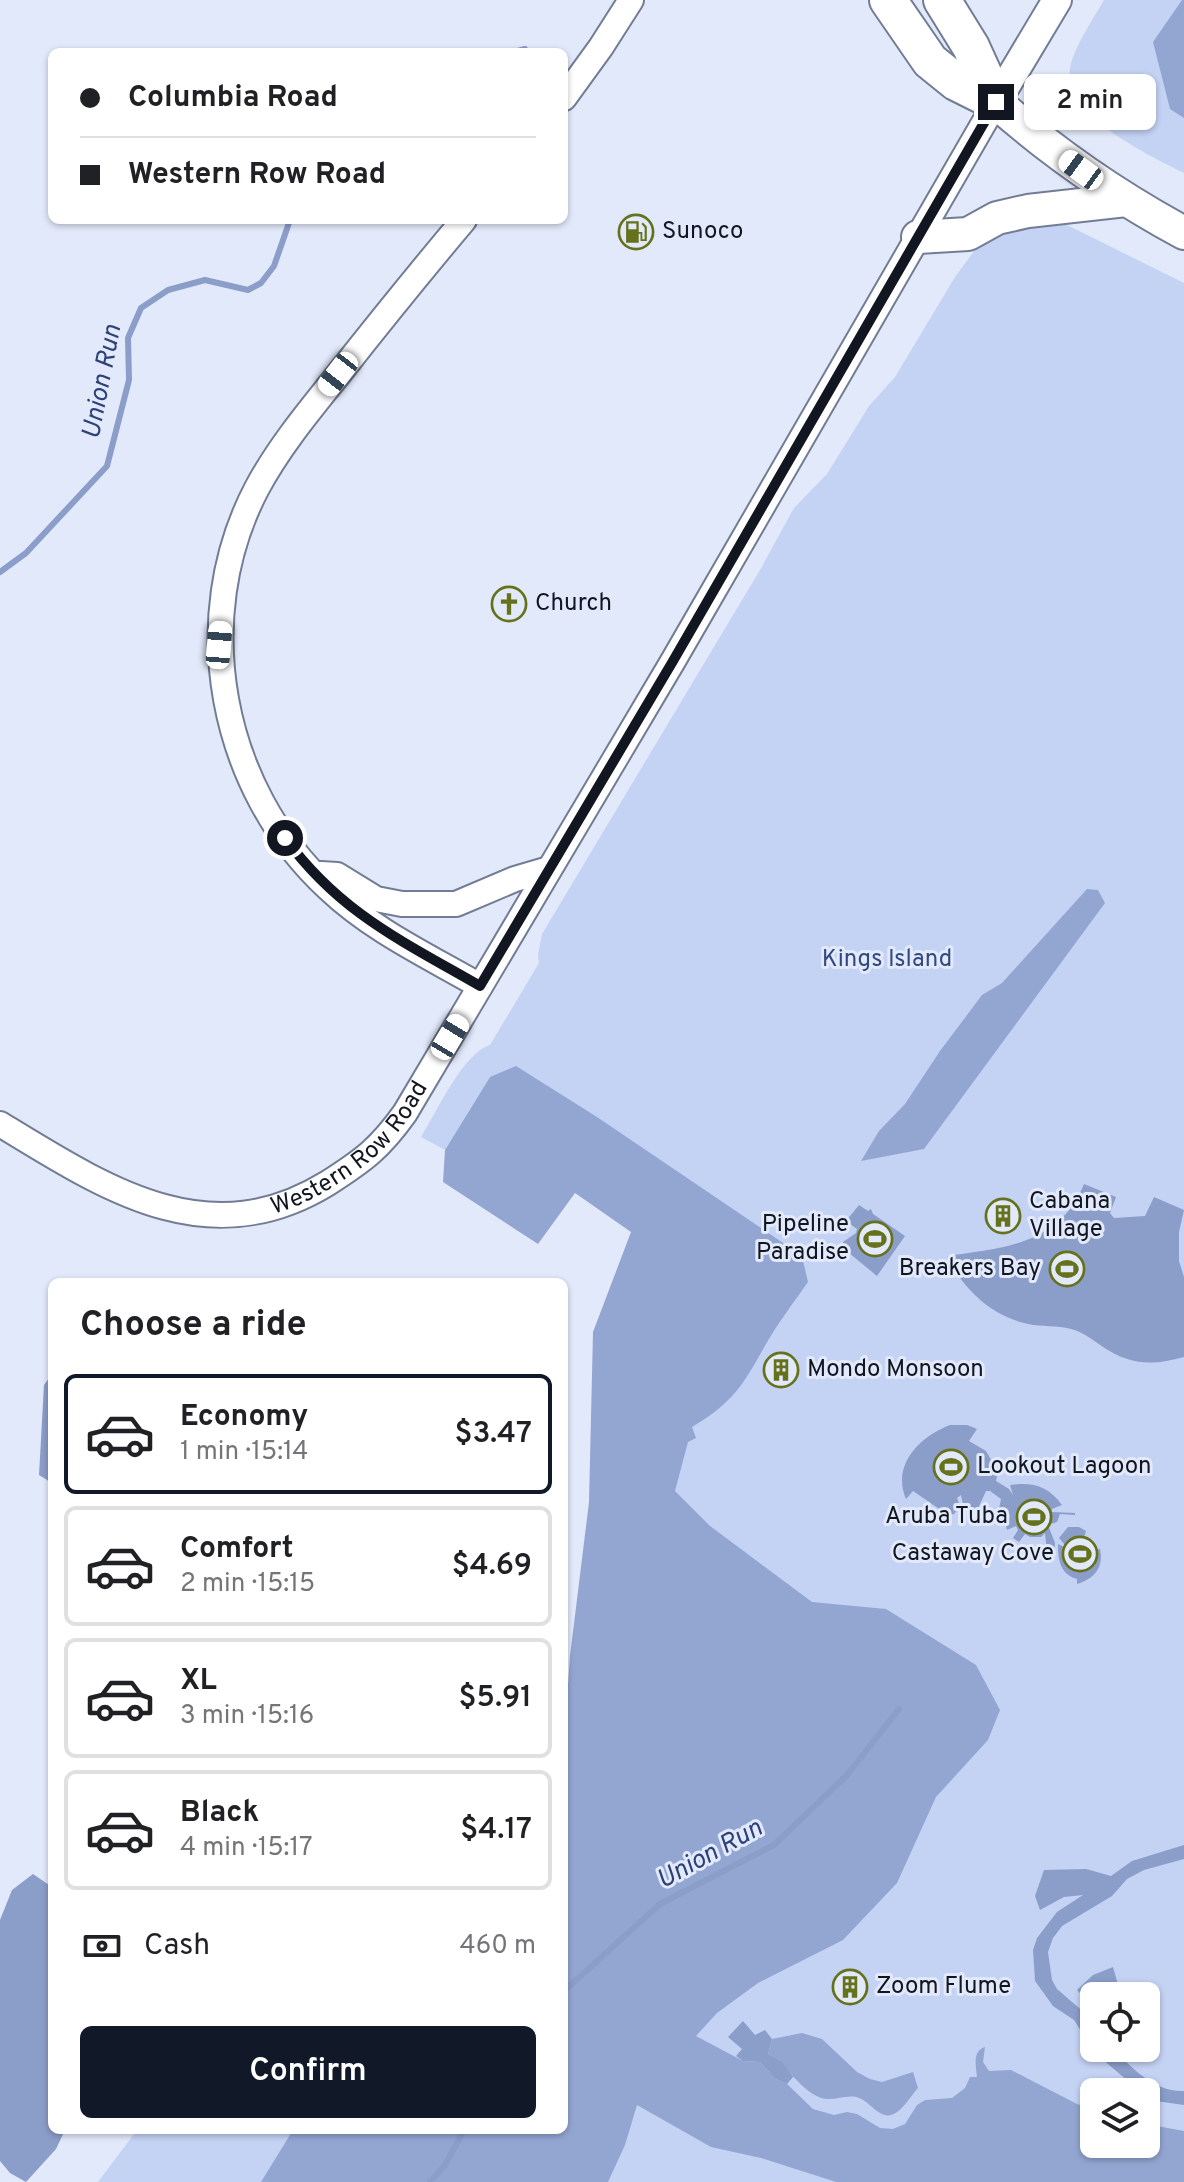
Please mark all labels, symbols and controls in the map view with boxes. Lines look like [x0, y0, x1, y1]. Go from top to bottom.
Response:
callout: 2 min [1024, 74, 1156, 130]
text: Columbia Road [128, 80, 338, 117]
route end [978, 84, 1014, 120]
text: 2 min [1056, 85, 1124, 118]
car [1055, 146, 1107, 194]
text: Western Row Road [128, 157, 386, 194]
fuel station icon: Sunoco [617, 213, 655, 251]
place label: Sunoco [662, 217, 743, 247]
water label: Union Run [76, 322, 130, 442]
car [314, 348, 362, 400]
church icon: Church [490, 585, 528, 623]
place label: Church [535, 589, 612, 619]
car [205, 620, 233, 670]
route start [267, 820, 303, 856]
park label: Kings Island [822, 945, 952, 975]
car [427, 1010, 473, 1064]
street label: Western Row Road [267, 1076, 435, 1223]
place label: Cabana Village [1029, 1187, 1110, 1245]
building icon: Cabana Village [984, 1197, 1022, 1235]
place label: Pipeline Paradise [756, 1210, 849, 1268]
sports icon: Pipeline Paradise [856, 1220, 894, 1258]
sports icon: Breakers Bay [1048, 1250, 1086, 1288]
place label: Breakers Bay [899, 1254, 1041, 1284]
text: Choose a ride [80, 1303, 306, 1349]
building icon: Mondo Monsoon [762, 1351, 800, 1389]
place label: Mondo Monsoon [807, 1355, 984, 1385]
icon: car [84, 1398, 156, 1470]
text: Economy [180, 1399, 308, 1436]
text: $3.47 [455, 1416, 532, 1453]
text: 1 min · 15:14 [180, 1436, 308, 1469]
sports icon: Lookout Lagoon [932, 1448, 970, 1486]
place label: Lookout Lagoon [977, 1452, 1152, 1482]
sports icon: Aruba Tuba [1015, 1498, 1053, 1536]
place label: Aruba Tuba [885, 1502, 1008, 1532]
icon: car [84, 1530, 156, 1602]
text: Comfort [180, 1531, 293, 1568]
sports icon: Castaway Cove [1061, 1535, 1099, 1573]
place label: Castaway Cove [892, 1539, 1054, 1569]
text: $4.69 [452, 1548, 532, 1585]
text: 2 min · 15:15 [180, 1568, 315, 1601]
icon: car [84, 1662, 156, 1734]
text: XL [180, 1663, 217, 1700]
text: $5.91 [459, 1680, 532, 1717]
text: 3 min · 15:16 [180, 1700, 314, 1733]
icon: car [84, 1794, 156, 1866]
text: Black [180, 1795, 259, 1832]
text: $4.17 [460, 1812, 532, 1849]
water label: Union Run [651, 1812, 769, 1898]
text: 4 min · 15:17 [180, 1832, 313, 1865]
icon: cash [80, 1924, 124, 1968]
text: Cash [144, 1928, 210, 1965]
text: 460 m [460, 1930, 536, 1963]
building icon: Zoom Flume [831, 1968, 869, 2006]
place label: Zoom Flume [876, 1972, 1011, 2002]
map controls [1080, 1982, 1160, 2158]
button: locate [1080, 1982, 1160, 2062]
button: Confirm [80, 2026, 536, 2118]
button: layers [1080, 2078, 1160, 2158]

